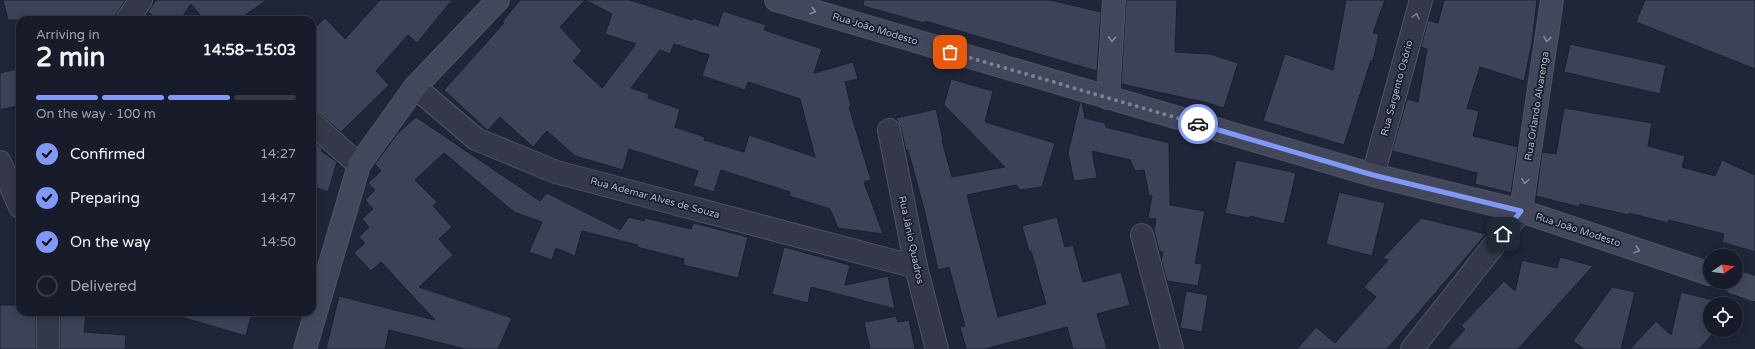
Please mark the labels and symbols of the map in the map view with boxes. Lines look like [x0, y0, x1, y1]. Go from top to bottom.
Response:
one-way arrow [810, 6, 817, 15]
street label: Rua João Modesto [831, 10, 919, 48]
one-way arrow [1411, 13, 1420, 20]
pin [933, 35, 967, 69]
one-way arrow [1543, 35, 1552, 42]
one-way arrow [1107, 36, 1116, 42]
street label: Rua Sargento Osório [1378, 39, 1416, 137]
street label: Rua Orlando Alvarenga [1522, 50, 1552, 162]
courier [1178, 104, 1218, 144]
street label: Rua Ademar Alves de Souza [589, 175, 721, 221]
one-way arrow [1521, 178, 1530, 184]
street label: Rua Jânio Quadros [896, 195, 926, 285]
street label: Rua João Modesto [1534, 211, 1622, 249]
pin [1486, 217, 1520, 251]
one-way arrow [1634, 245, 1641, 253]
north arrow [1703, 249, 1743, 289]

